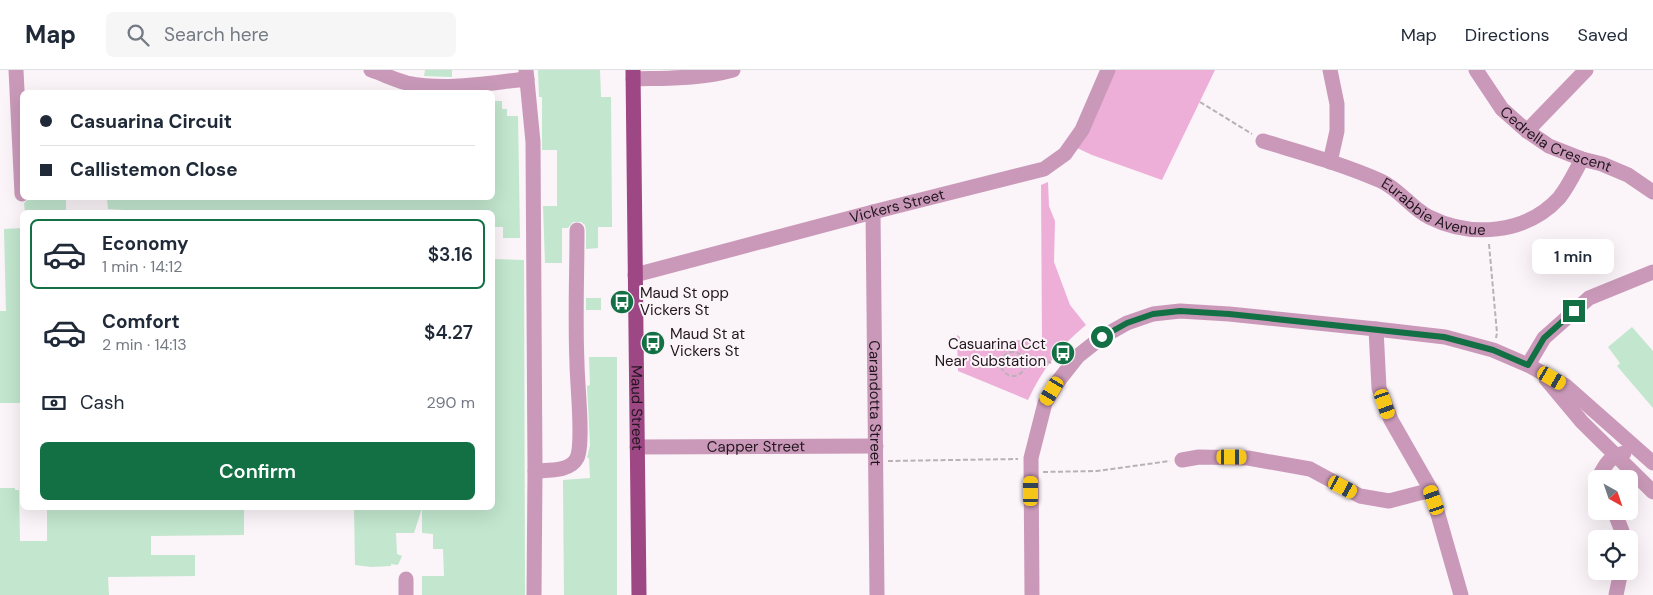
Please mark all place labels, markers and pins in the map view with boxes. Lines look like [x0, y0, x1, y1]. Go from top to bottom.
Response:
place label: Maud St opp Vickers St [640, 283, 729, 320]
bus stop icon: Maud St opp Vickers St [609, 289, 635, 315]
place label: Maud St at Vickers St [670, 324, 745, 361]
bus stop icon: Maud St at Vickers St [640, 330, 666, 356]
place label: Casuarina Cct Near Substation [935, 334, 1046, 371]
bus stop icon: Casuarina Cct Near Substation [1050, 340, 1076, 366]

